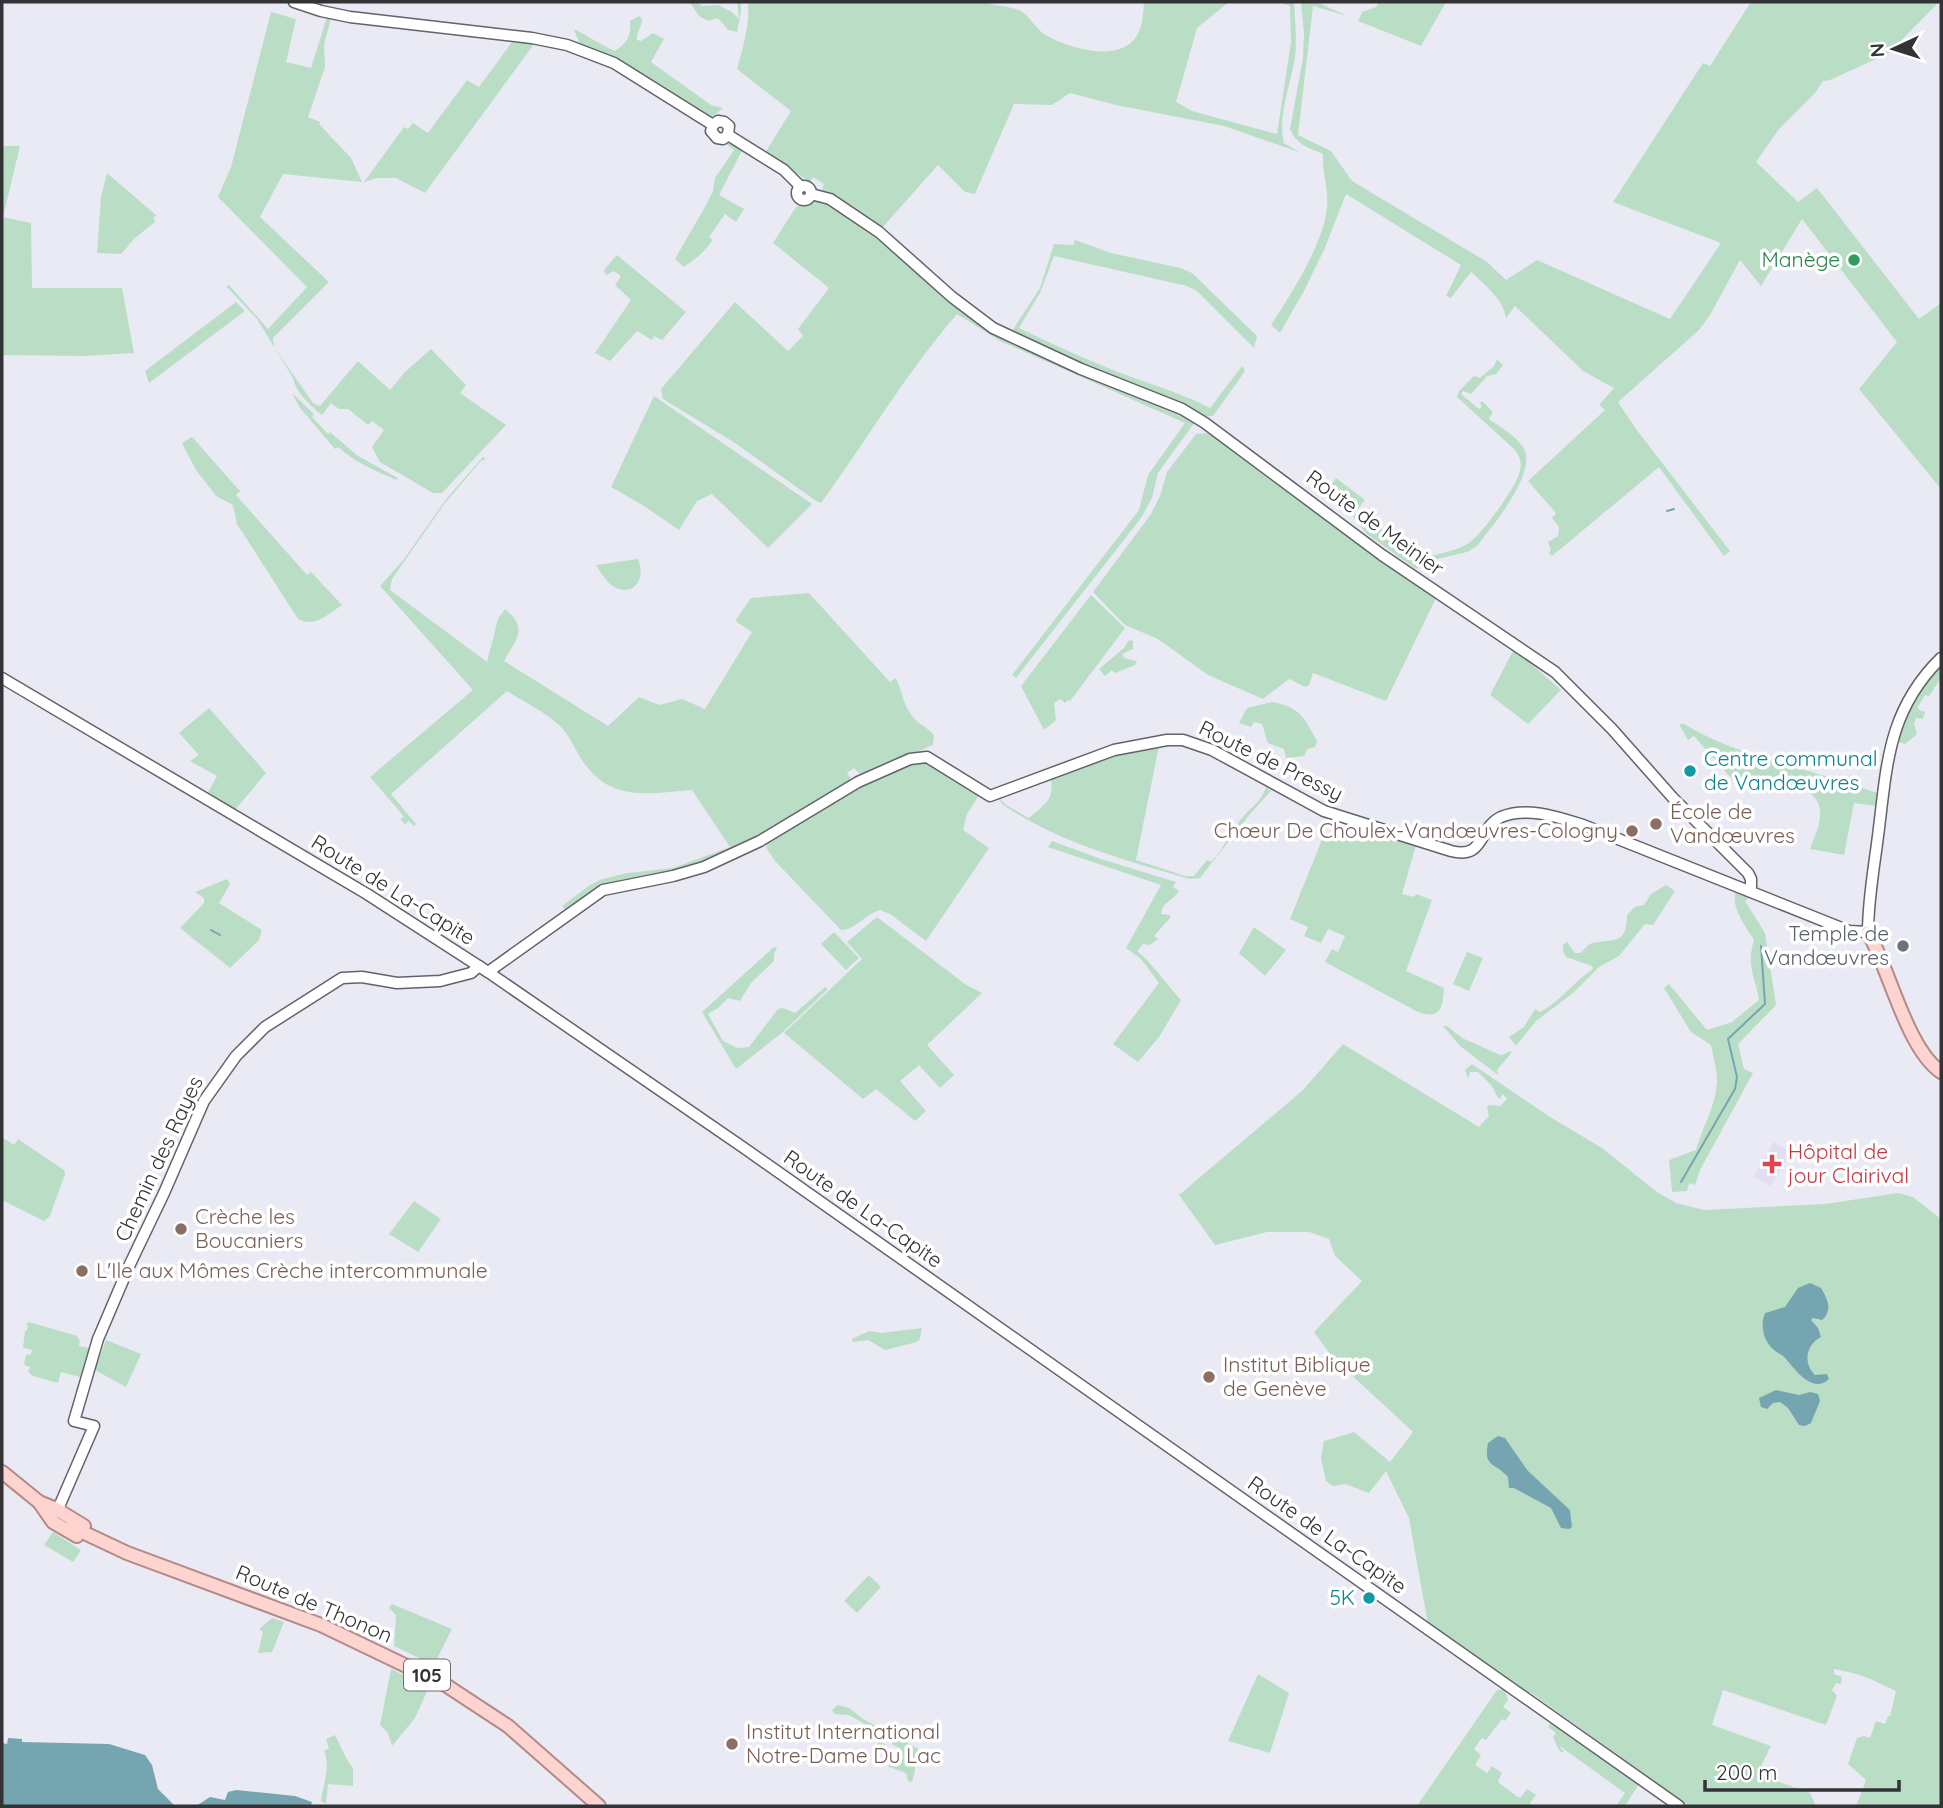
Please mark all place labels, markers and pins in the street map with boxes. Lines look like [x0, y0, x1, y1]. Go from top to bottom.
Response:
place label: Manège [1761, 246, 1840, 272]
marker: Manège [1846, 252, 1862, 268]
place label: Centre communal de Vandœuvres [1704, 745, 1878, 795]
marker: Centre communal de Vandœuvres [1682, 763, 1698, 779]
place label: École de Vandœuvres [1670, 798, 1795, 848]
marker: École de Vandœuvres [1648, 816, 1664, 832]
place label: Chœur De Choulex-Vandœuvres-Cologny [1214, 817, 1618, 843]
marker: Chœur De Choulex-Vandœuvres-Cologny [1624, 823, 1640, 839]
place label: Temple de Vandœuvres [1764, 920, 1889, 970]
marker: Temple de Vandœuvres [1895, 938, 1911, 954]
place label: Hôpital de jour Clairival [1787, 1138, 1909, 1188]
marker: Hôpital de jour Clairival [1762, 1154, 1782, 1174]
place label: Crèche les Boucaniers [195, 1203, 303, 1253]
marker: Crèche les Boucaniers [173, 1221, 189, 1237]
place label: L'Ile aux Mômes Crèche intercommunale [96, 1257, 488, 1283]
marker: L'Ile aux Mômes Crèche intercommunale [74, 1263, 90, 1279]
place label: Institut Biblique de Genève [1223, 1351, 1371, 1401]
marker: Institut Biblique de Genève [1201, 1369, 1217, 1385]
place label: 5K [1329, 1584, 1355, 1610]
marker: 5K [1361, 1590, 1377, 1606]
place label: Institut International Notre-Dame Du Lac [746, 1718, 941, 1768]
marker: Institut International Notre-Dame Du Lac [724, 1736, 740, 1752]

